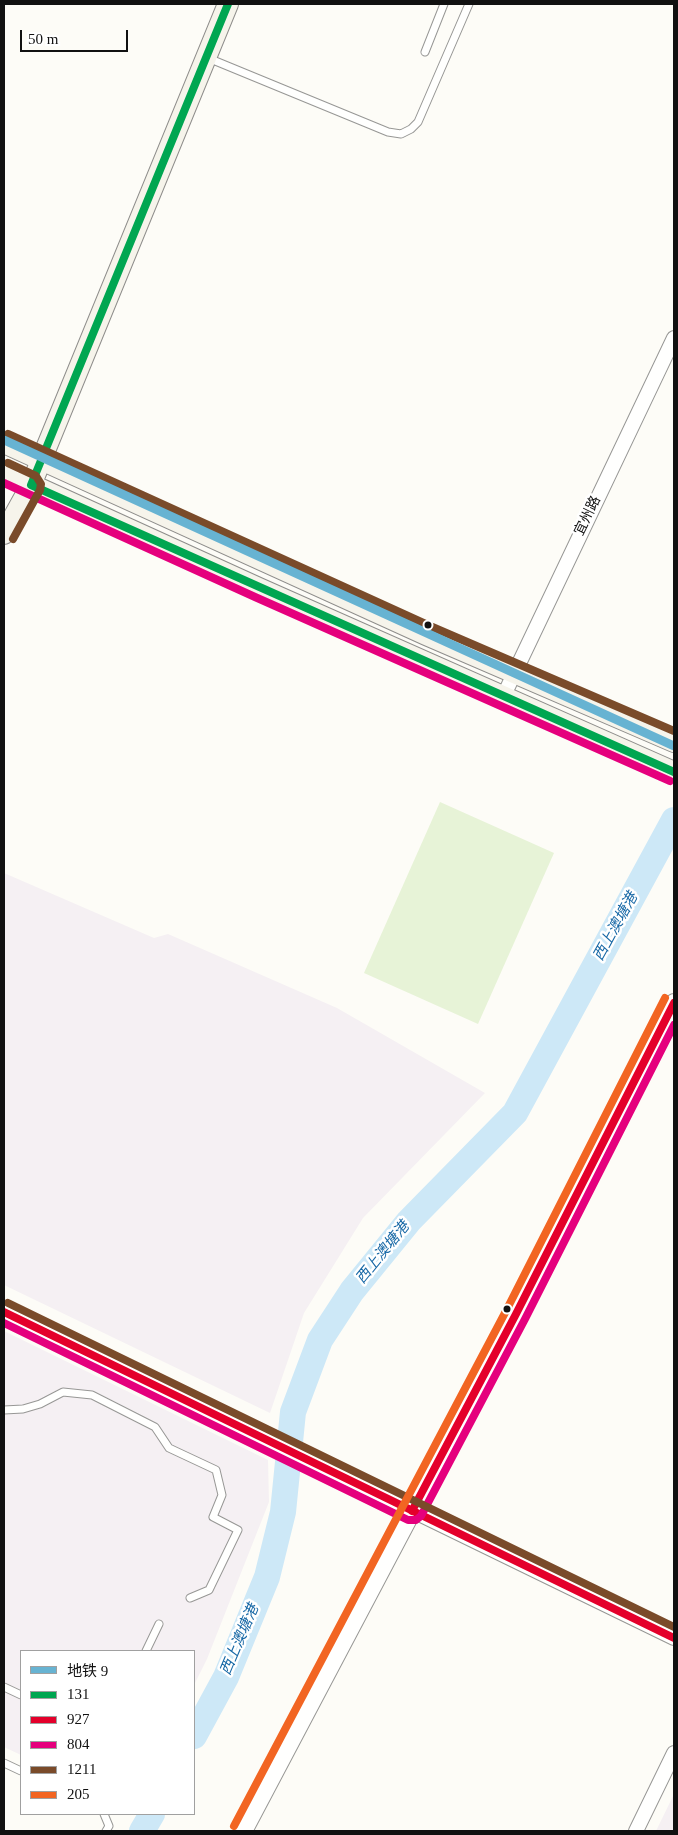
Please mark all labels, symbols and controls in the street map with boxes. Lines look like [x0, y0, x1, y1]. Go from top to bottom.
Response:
scale bar [22, 20, 130, 52]
text: 50 m [28, 31, 58, 47]
street label: 宜州路 [571, 493, 605, 539]
unlabelled marker [423, 620, 433, 630]
water label: 西上澳塘港 [590, 890, 642, 964]
water label: 西上澳塘港 [352, 1218, 414, 1288]
unlabelled marker [502, 1304, 512, 1314]
water label: 西上澳塘港 [217, 1602, 263, 1678]
legend [20, 1650, 195, 1815]
text: 地铁 9 [67, 1663, 108, 1679]
text: 131 [67, 1686, 90, 1702]
text: 927 [67, 1711, 90, 1727]
text: 804 [67, 1736, 90, 1752]
text: 1211 [67, 1761, 96, 1777]
text: 205 [67, 1786, 90, 1802]

